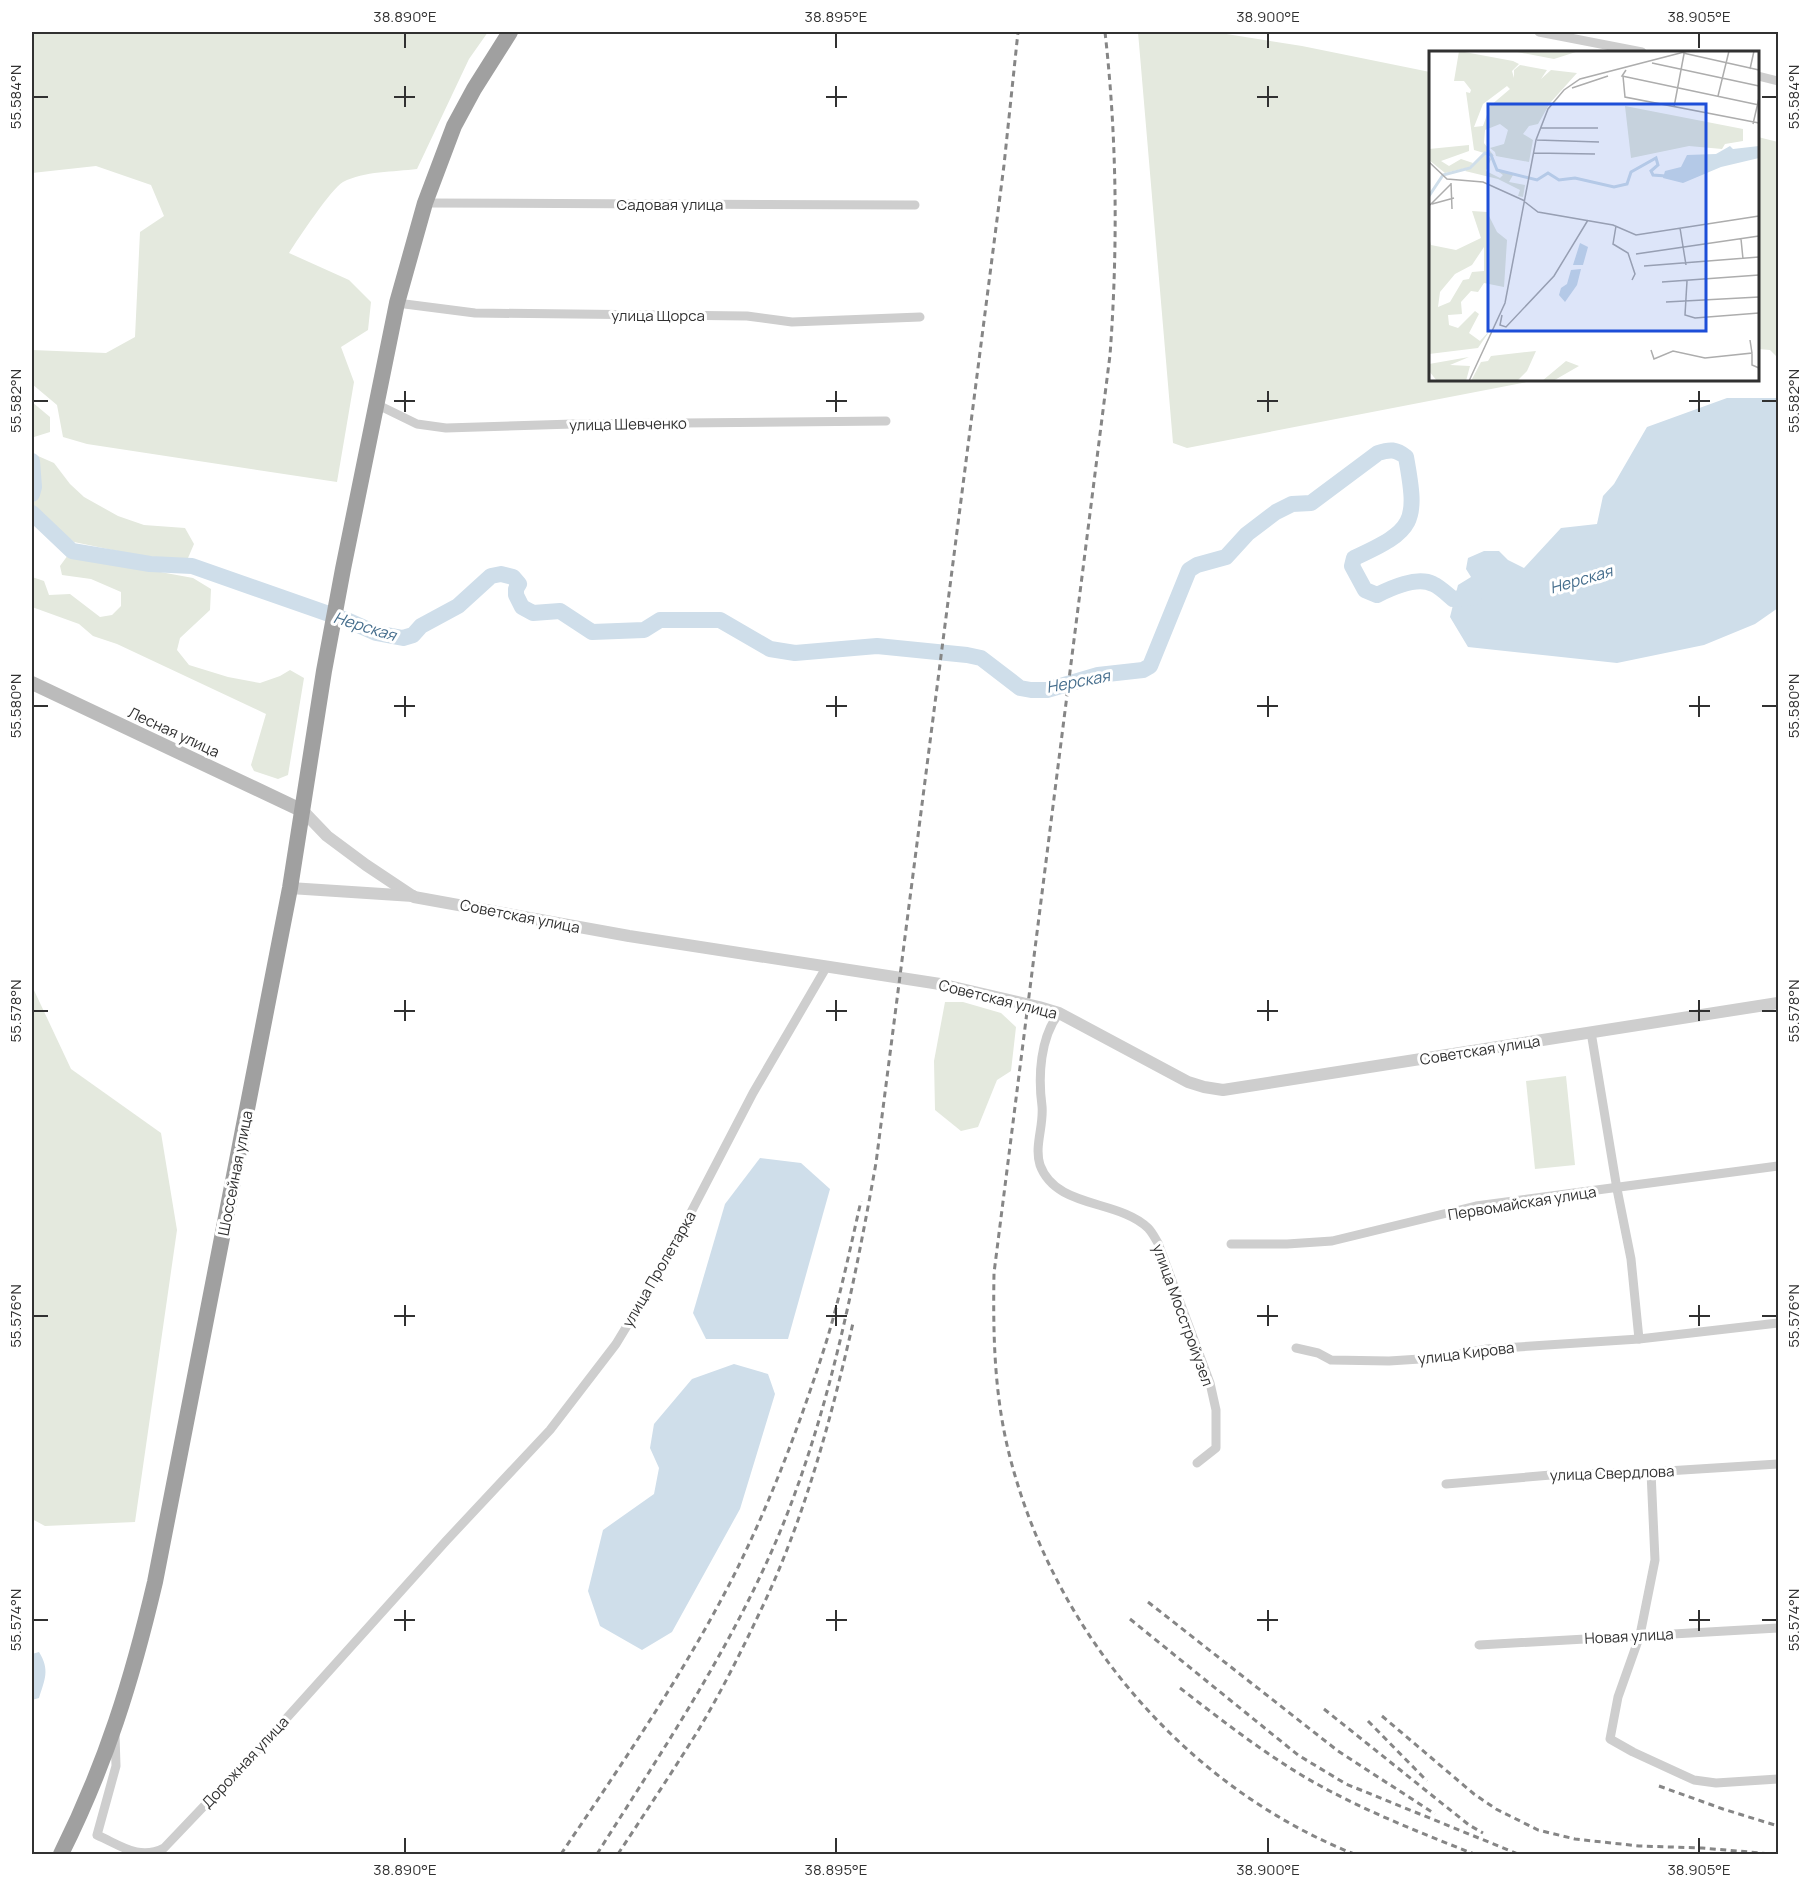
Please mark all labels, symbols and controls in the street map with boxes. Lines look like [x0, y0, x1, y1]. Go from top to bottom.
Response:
text: 38.890°E [373, 6, 437, 27]
text: 38.895°E [805, 6, 867, 27]
text: 38.900°E [1236, 6, 1300, 27]
text: 38.905°E [1667, 6, 1731, 27]
inset map [1429, 51, 1759, 381]
text: 55.584°N [5, 65, 26, 129]
text: 55.584°N [1783, 65, 1804, 129]
street label: Садовая улица [617, 194, 723, 215]
street label: улица Щорса [611, 305, 705, 326]
text: 55.582°N [5, 369, 26, 433]
text: 55.582°N [1783, 369, 1804, 433]
street label: улица Шевченко [569, 412, 687, 436]
water label: Нерская [1547, 559, 1616, 598]
water label: Нерская [331, 606, 400, 646]
water label: Нерская [1044, 664, 1113, 698]
text: 55.580°N [5, 674, 26, 738]
text: 55.580°N [1783, 674, 1804, 738]
street label: Лесная улица [125, 702, 223, 762]
street label: Советская улица [458, 894, 582, 938]
street label: Советская улица [937, 974, 1059, 1024]
text: 55.578°N [5, 979, 26, 1043]
text: 55.578°N [1783, 979, 1804, 1043]
street label: Советская улица [1418, 1030, 1542, 1070]
street label: Шоссейная улица [213, 1109, 257, 1237]
street label: Первомайская улица [1446, 1181, 1598, 1225]
street label: улица Пролетарка [617, 1207, 701, 1331]
street label: улица Мосстройузел [1148, 1241, 1218, 1389]
text: 55.576°N [5, 1284, 26, 1348]
text: 55.576°N [1783, 1284, 1804, 1348]
street label: улица Кирова [1417, 1337, 1515, 1369]
street label: улица Свердлова [1549, 1460, 1675, 1486]
text: 55.574°N [5, 1589, 26, 1651]
text: 55.574°N [1783, 1589, 1804, 1651]
street label: Новая улица [1584, 1623, 1674, 1649]
street label: Дорожная улица [197, 1711, 293, 1813]
text: 38.890°E [373, 1859, 437, 1880]
text: 38.895°E [805, 1859, 867, 1880]
text: 38.900°E [1236, 1859, 1300, 1880]
text: 38.905°E [1667, 1859, 1731, 1880]

